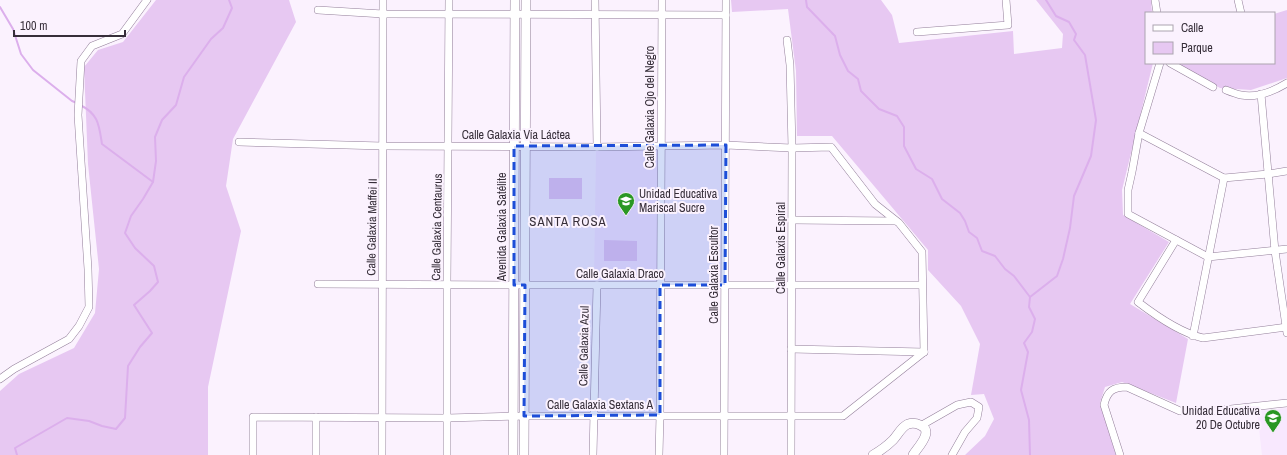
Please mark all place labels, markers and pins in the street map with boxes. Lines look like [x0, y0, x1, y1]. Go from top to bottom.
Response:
place label: Unidad Educativa Mariscal Sucre [639, 186, 718, 216]
school or university icon: Unidad Educativa Mariscal Sucre [616, 191, 636, 216]
place label: Unidad Educativa 20 De Octubre [1182, 403, 1261, 433]
school or university icon: Unidad Educativa 20 De Octubre [1263, 408, 1283, 433]

